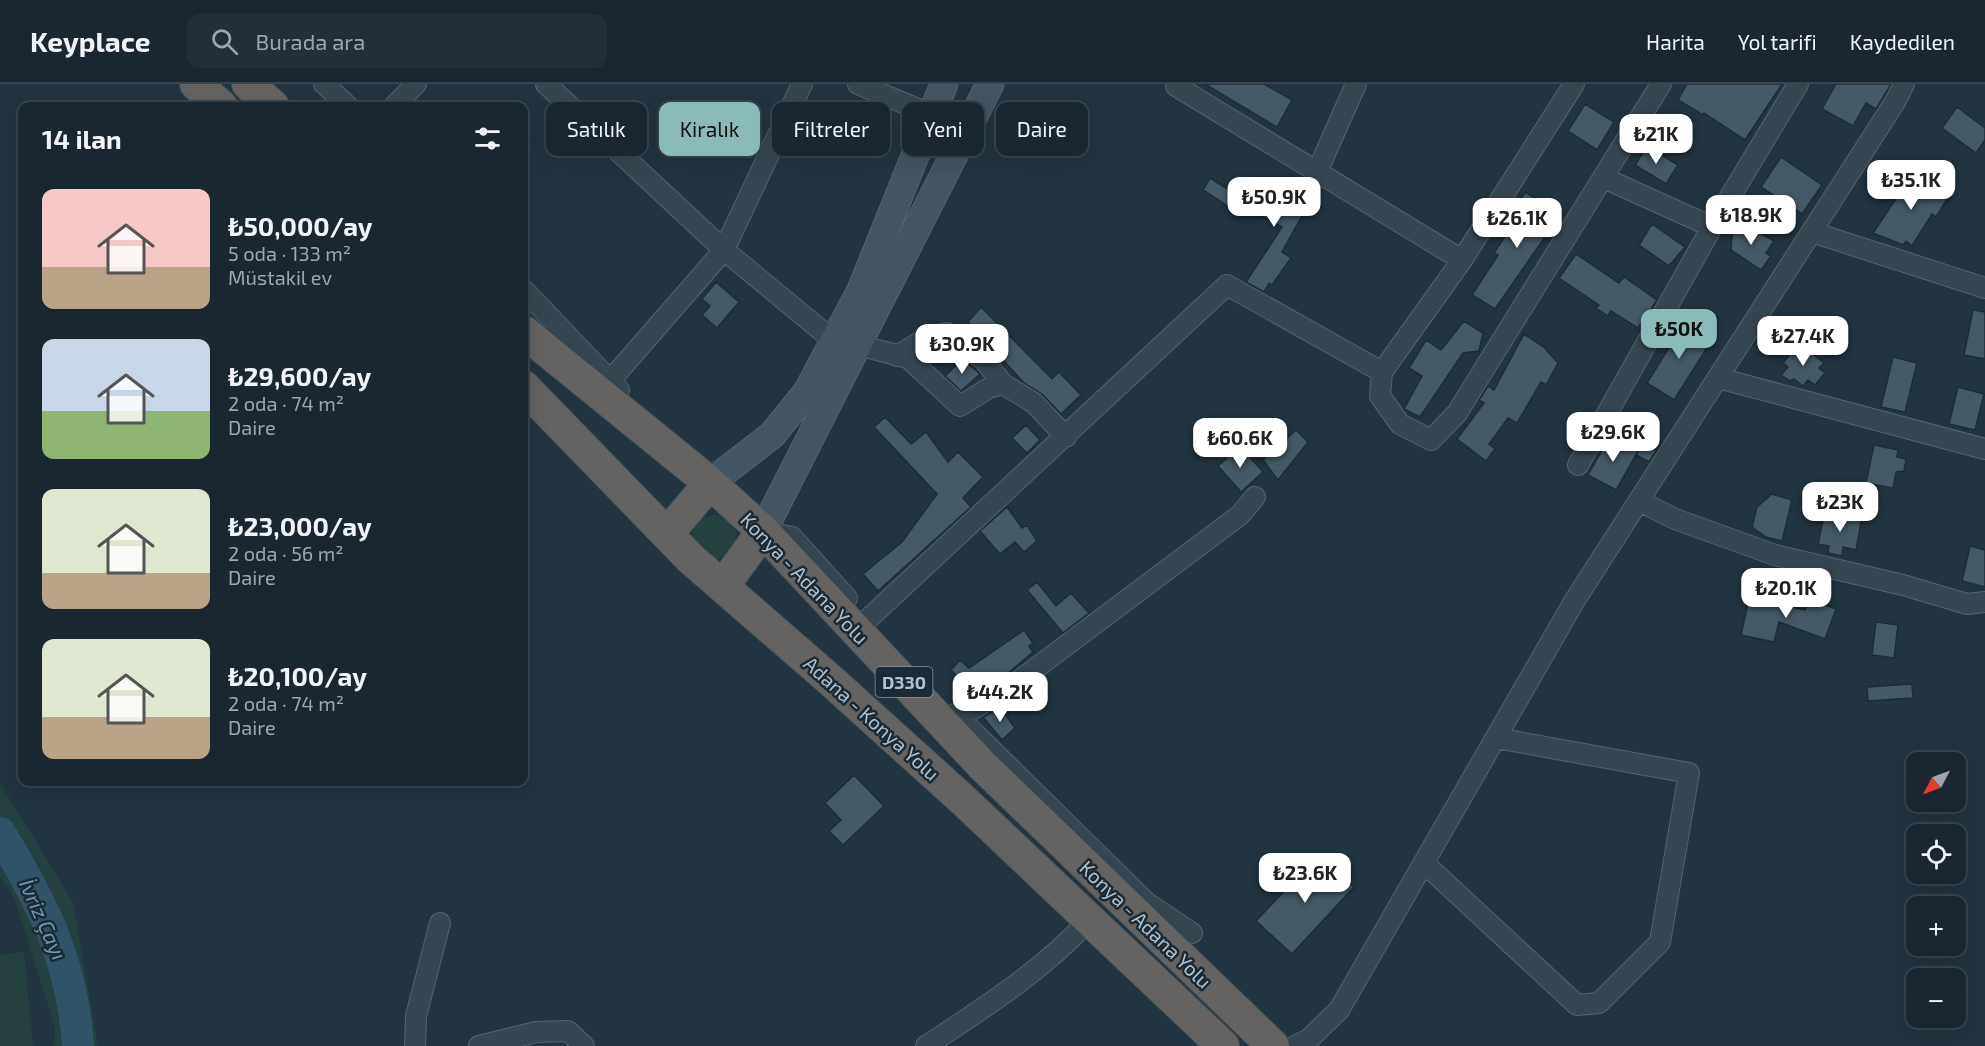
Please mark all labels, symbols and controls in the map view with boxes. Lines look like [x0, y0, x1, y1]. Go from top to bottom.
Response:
search box [187, 14, 607, 68]
text: Keyplace [30, 24, 151, 58]
icon: search [208, 25, 241, 58]
text: Burada ara [256, 28, 365, 54]
text: Harita [1646, 29, 1705, 54]
text: Yol tarifi [1738, 29, 1817, 54]
text: Kaydedilen [1850, 29, 1955, 54]
chip: Satılık [546, 102, 647, 156]
chip: Kiralık [659, 102, 760, 156]
chip: Filtreler [772, 102, 890, 156]
chip: Yeni [902, 102, 984, 156]
chip: Daire [996, 102, 1088, 156]
pin: ₺21K [1620, 114, 1692, 165]
text: ₺21K [1634, 121, 1678, 145]
icon: filters [471, 122, 504, 155]
text: 14 ilan [42, 123, 122, 154]
pin: ₺35.1K [1862, 160, 1960, 211]
text: ₺35.1K [1881, 167, 1941, 191]
pin: ₺50.9K [1225, 177, 1323, 228]
text: ₺50.9K [1242, 184, 1306, 208]
pin: ₺18.9K [1702, 195, 1800, 246]
pin: ₺26.1K [1468, 198, 1566, 249]
text: ₺18.9K [1720, 202, 1782, 226]
text: ₺26.1K [1487, 205, 1547, 229]
text: ₺50,000/ay [228, 210, 373, 241]
icon: home [90, 213, 162, 285]
text: 5 oda · 133 m² [228, 241, 351, 265]
text: Müstakil ev [228, 265, 332, 289]
pin: ₺50K [1643, 309, 1715, 360]
text: ₺50K [1655, 316, 1703, 340]
pin: ₺27.4K [1754, 316, 1852, 367]
text: ₺27.4K [1771, 323, 1835, 347]
pin: ₺30.9K [913, 324, 1011, 375]
text: ₺30.9K [929, 331, 995, 355]
text: ₺29,600/ay [228, 360, 371, 391]
icon: home [90, 363, 162, 435]
text: 2 oda · 74 m² [228, 391, 344, 415]
pin: ₺29.6K [1564, 412, 1662, 463]
text: Daire [228, 415, 276, 439]
pin: ₺60.6K [1191, 418, 1289, 469]
text: ₺29.6K [1581, 419, 1645, 443]
text: ₺60.6K [1207, 425, 1273, 449]
pin: ₺23K [1804, 482, 1876, 533]
text: ₺23K [1816, 489, 1864, 513]
street label: Konya - Adana Yolu [736, 507, 874, 649]
text: ₺23,000/ay [228, 510, 372, 541]
icon: home [90, 513, 162, 585]
text: 2 oda · 56 m² [228, 541, 344, 565]
text: Daire [228, 565, 276, 589]
pin: ₺20.1K [1737, 568, 1835, 619]
text: ₺20.1K [1755, 575, 1817, 599]
street label: Adana - Konya Yolu [799, 651, 945, 785]
text: ₺20,100/ay [228, 660, 367, 691]
icon: home [90, 663, 162, 735]
road number: D330 [876, 667, 932, 697]
pin: ₺44.2K [951, 672, 1049, 723]
text: ₺44.2K [967, 679, 1033, 703]
text: 2 oda · 74 m² [228, 691, 344, 715]
text: Daire [228, 715, 276, 739]
north arrow [1906, 752, 1966, 812]
map controls [1906, 752, 1966, 1028]
button: locate [1906, 824, 1966, 884]
pin: ₺23.6K [1256, 853, 1354, 904]
street label: Konya - Adana Yolu [1075, 855, 1217, 993]
text: ₺23.6K [1273, 860, 1337, 884]
water label: İvriz Çayı [13, 875, 73, 964]
button: + [1906, 896, 1966, 956]
button: − [1906, 968, 1966, 1028]

